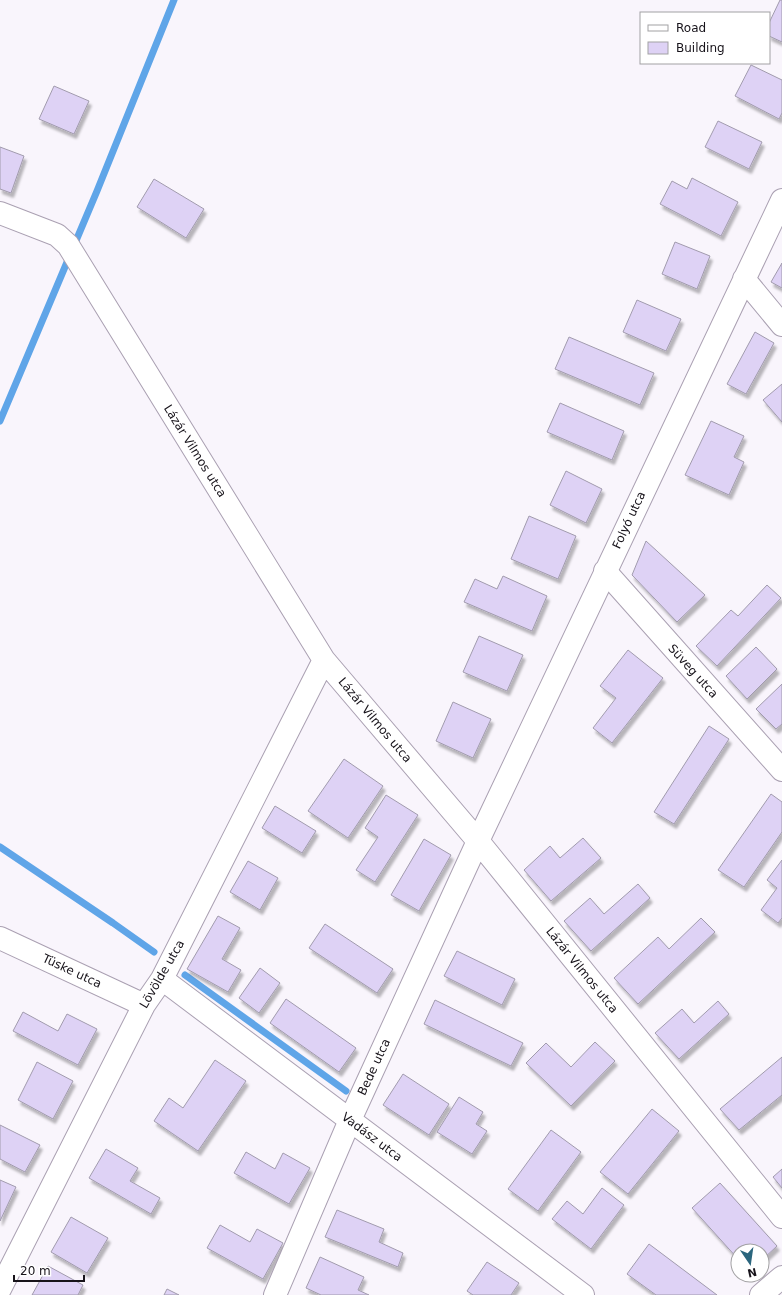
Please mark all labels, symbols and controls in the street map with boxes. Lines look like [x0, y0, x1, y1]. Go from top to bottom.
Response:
legend [640, 12, 770, 64]
text: Road [676, 21, 706, 35]
text: Building [676, 41, 725, 55]
street label: Lázár Vilmos utca [161, 402, 229, 500]
street label: Folyó utca [610, 489, 648, 551]
street label: Süveg utca [665, 641, 721, 701]
street label: Lázár Vilmos utca [335, 675, 415, 765]
street label: Lázár Vilmos utca [543, 924, 621, 1016]
street label: Lövölde utca [137, 937, 187, 1011]
street label: Tüske utca [39, 951, 104, 991]
street label: Bede utca [355, 1037, 393, 1097]
street label: Vadász utca [339, 1110, 405, 1164]
north arrow [730, 1243, 770, 1283]
scale bar [14, 1257, 84, 1283]
text: 20 m [20, 1264, 51, 1278]
text: N [746, 1265, 758, 1280]

